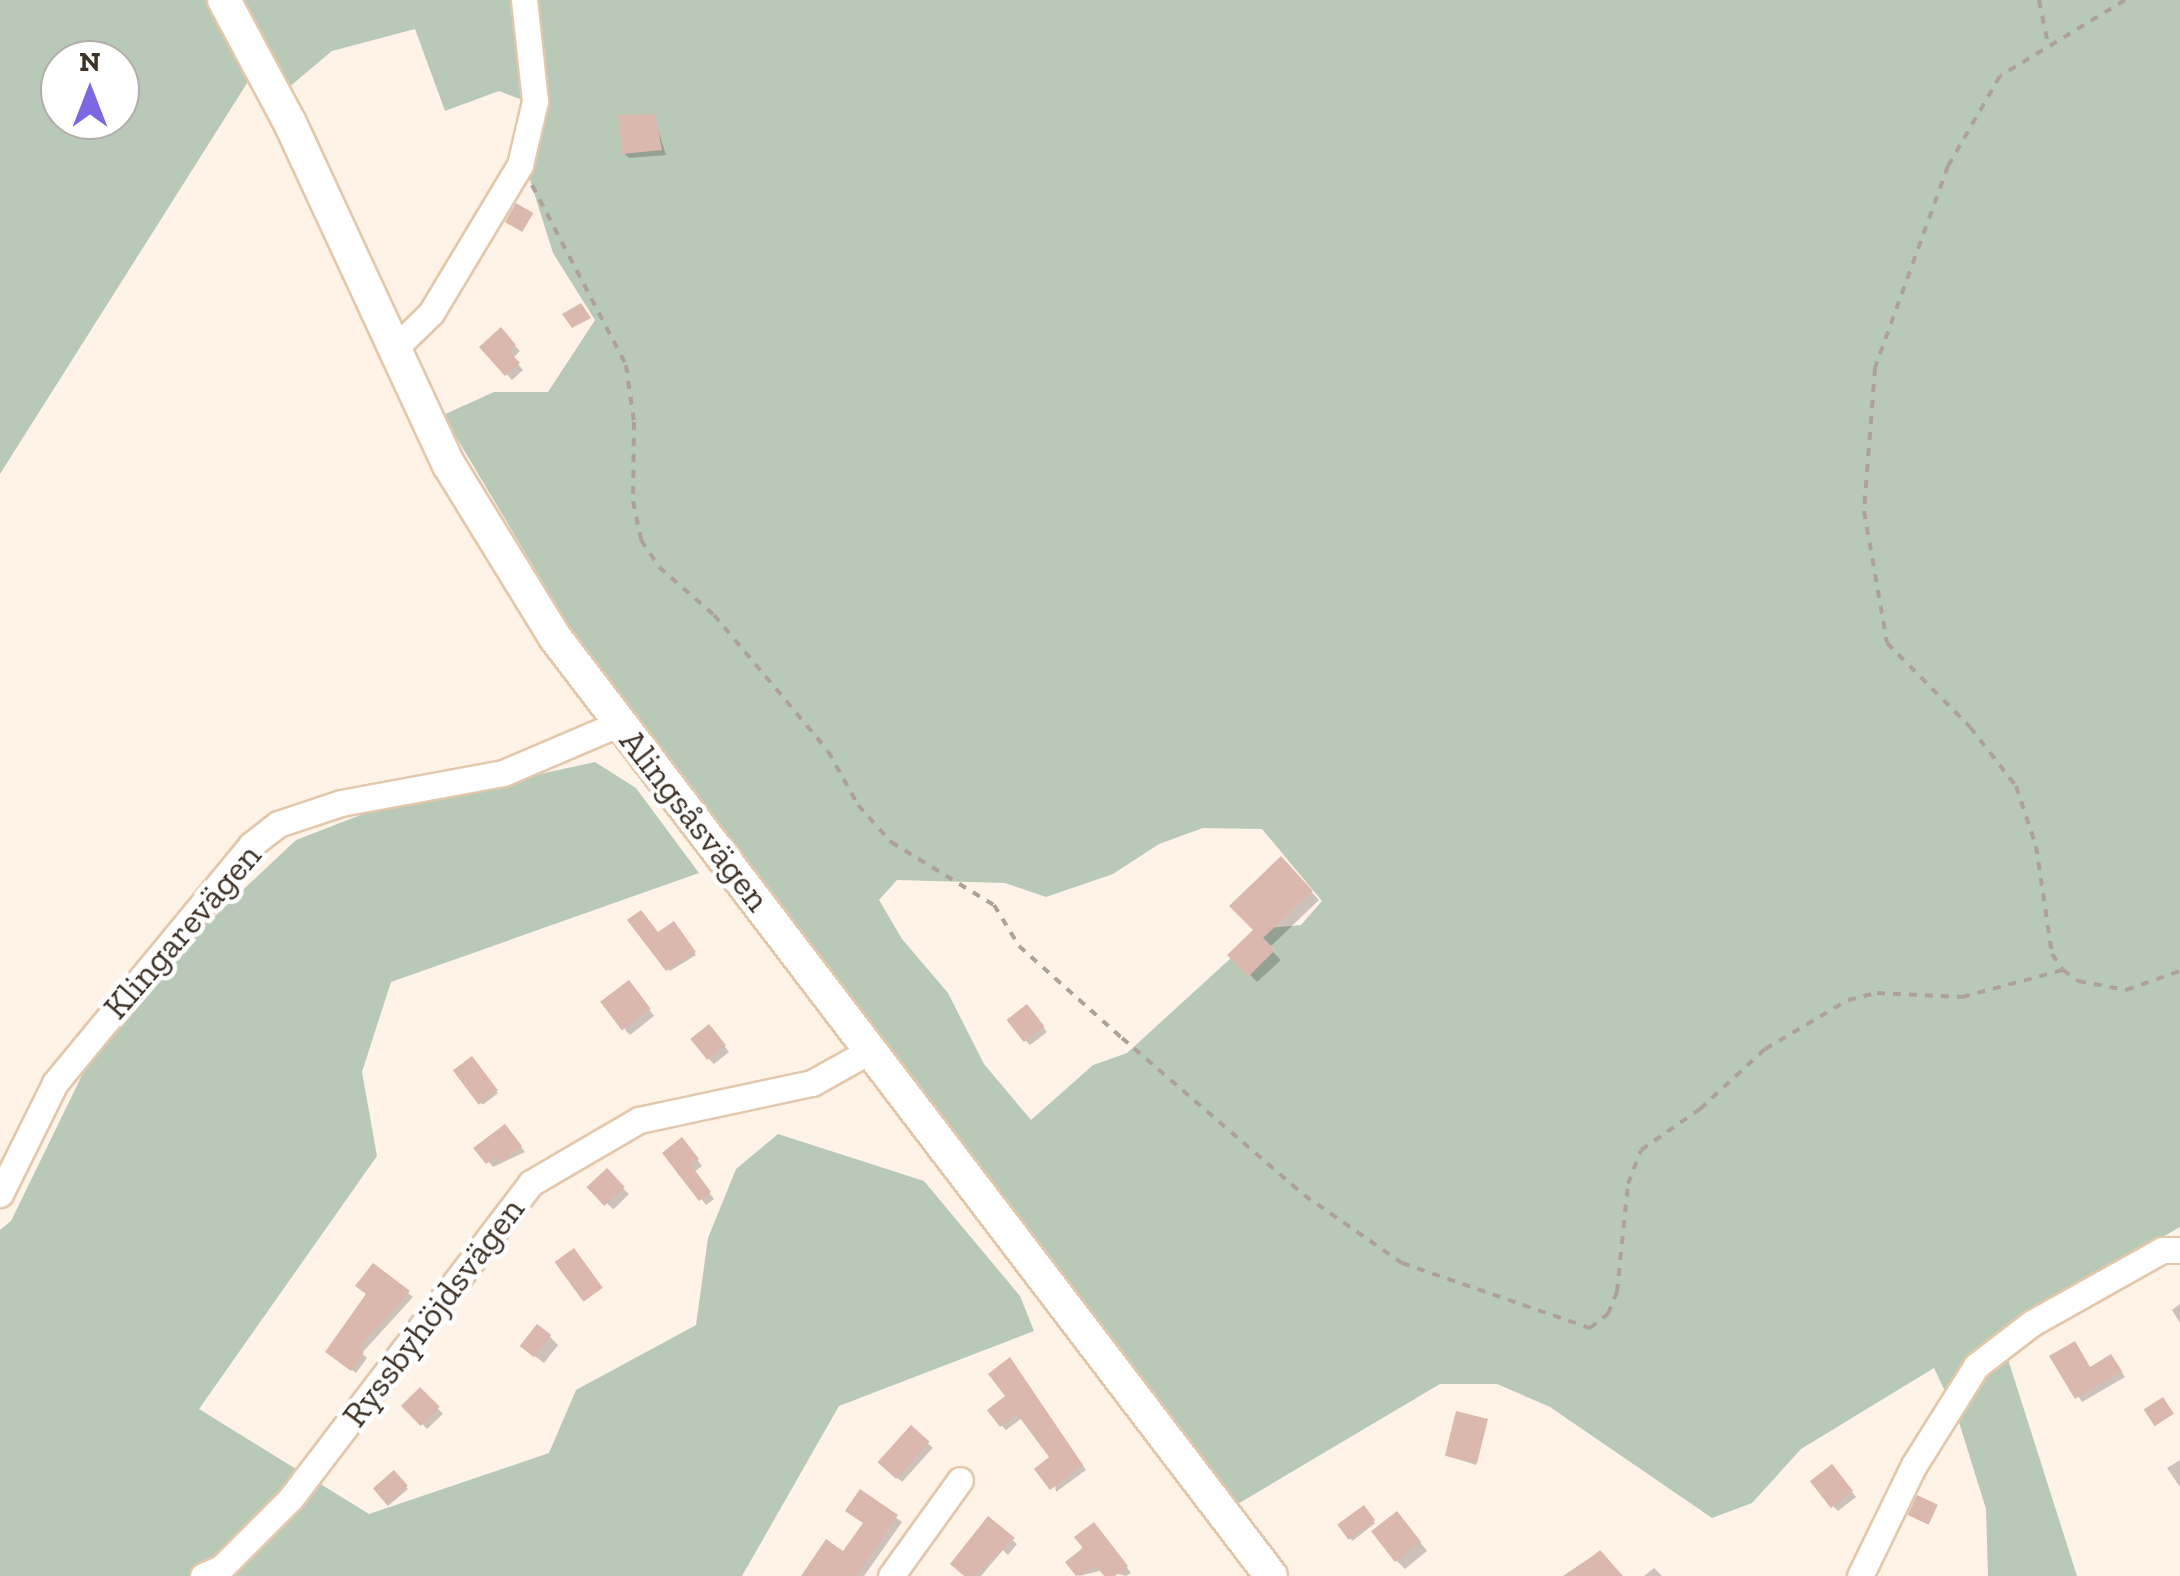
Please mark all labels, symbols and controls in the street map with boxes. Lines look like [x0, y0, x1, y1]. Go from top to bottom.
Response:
north arrow [40, 40, 140, 140]
text: N [79, 45, 101, 78]
street label: Alingsåsvägen [611, 721, 779, 919]
street label: Klingarevägen [94, 835, 270, 1027]
street label: Ryssbyhöjdsvägen [333, 1189, 533, 1435]

